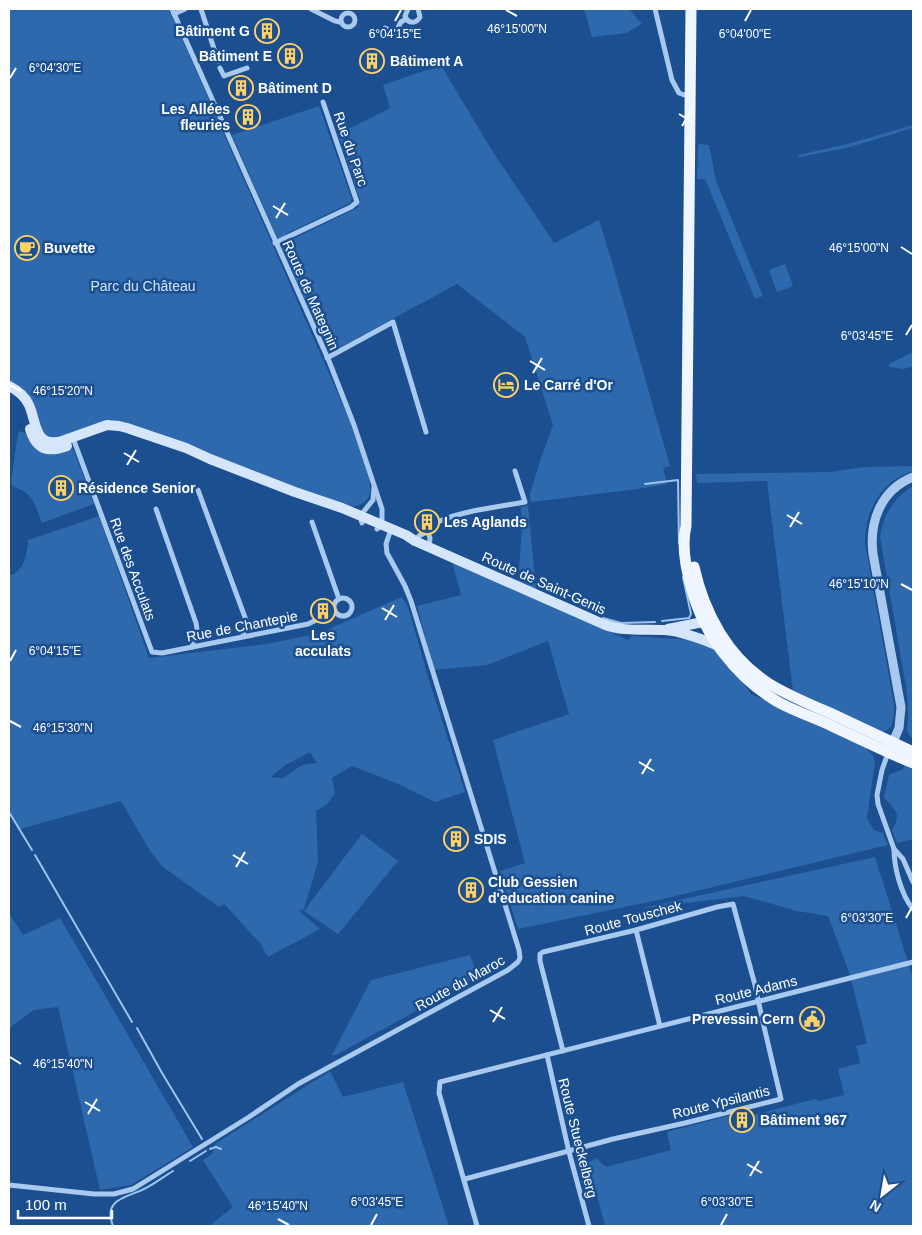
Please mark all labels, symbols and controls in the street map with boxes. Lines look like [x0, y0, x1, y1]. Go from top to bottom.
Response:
building icon: Bâtiment G [254, 18, 280, 44]
text: 46°15'00"N [487, 22, 547, 36]
place label: Bâtiment G [175, 23, 250, 39]
text: 6°04'15"E [369, 27, 421, 41]
text: 6°04'00"E [719, 27, 771, 41]
building icon: Bâtiment E [277, 43, 303, 69]
place label: Bâtiment E [199, 48, 272, 64]
building icon: Bâtiment A [359, 48, 385, 74]
place label: Bâtiment A [390, 53, 463, 69]
text: 6°04'30"E [29, 61, 81, 75]
building icon: Bâtiment D [228, 75, 254, 101]
place label: Bâtiment D [258, 80, 332, 96]
place label: Les Allées fleuries [161, 101, 230, 133]
building icon: Les Allées fleuries [235, 104, 261, 130]
street label: Rue du Parc [331, 110, 371, 188]
cafe icon: Buvette [14, 235, 40, 261]
street label: Route de Mategnin [280, 238, 342, 352]
place label: Buvette [44, 240, 96, 256]
text: 46°15'00"N [829, 241, 889, 255]
park label: Parc du Château [90, 278, 196, 294]
text: 6°03'45"E [841, 329, 893, 343]
hotel icon: Le Carré d'Or [493, 372, 519, 398]
place label: Le Carré d'Or [524, 377, 613, 393]
text: 46°15'20"N [33, 384, 93, 398]
building icon: Résidence Senior [48, 475, 74, 501]
place label: Résidence Senior [78, 480, 196, 496]
building icon: Les Aglands [414, 509, 440, 535]
place label: Les Aglands [444, 514, 527, 530]
street label: Rue des Acculats [107, 515, 159, 623]
street label: Route de Saint-Genis [480, 548, 608, 618]
text: 46°15'10"N [829, 577, 889, 591]
building icon: Les acculats [310, 598, 336, 624]
street label: Rue de Chantepie [185, 607, 299, 645]
place label: Les acculats [295, 627, 351, 659]
text: 6°04'15"E [29, 644, 81, 658]
text: 46°15'30"N [33, 721, 93, 735]
building icon: SDIS [443, 826, 469, 852]
place label: SDIS [474, 831, 507, 847]
place label: Club Gessien d'education canine [488, 874, 614, 906]
building icon: Club Gessien d'education canine [458, 877, 484, 903]
street label: Route Touschek [583, 897, 684, 939]
text: 6°03'30"E [841, 911, 893, 925]
street label: Route du Maroc [413, 952, 507, 1014]
street label: Route Adams [713, 972, 799, 1008]
public building icon: Prevessin Cern [799, 1006, 825, 1032]
place label: Prevessin Cern [692, 1011, 794, 1027]
text: 46°15'40"N [33, 1057, 93, 1071]
street label: Route Stueckelberg [555, 1076, 601, 1200]
street label: Route Ypsilantis [671, 1082, 771, 1122]
building icon: Bâtiment 967 [729, 1107, 755, 1133]
place label: Bâtiment 967 [760, 1112, 847, 1128]
north arrow [857, 1170, 907, 1220]
scale bar [18, 1188, 111, 1220]
text: 6°03'45"E [351, 1195, 403, 1209]
text: 6°03'30"E [701, 1195, 753, 1209]
text: 100 m [25, 1196, 67, 1213]
text: N [867, 1197, 884, 1216]
text: 46°15'40"N [248, 1199, 308, 1213]

